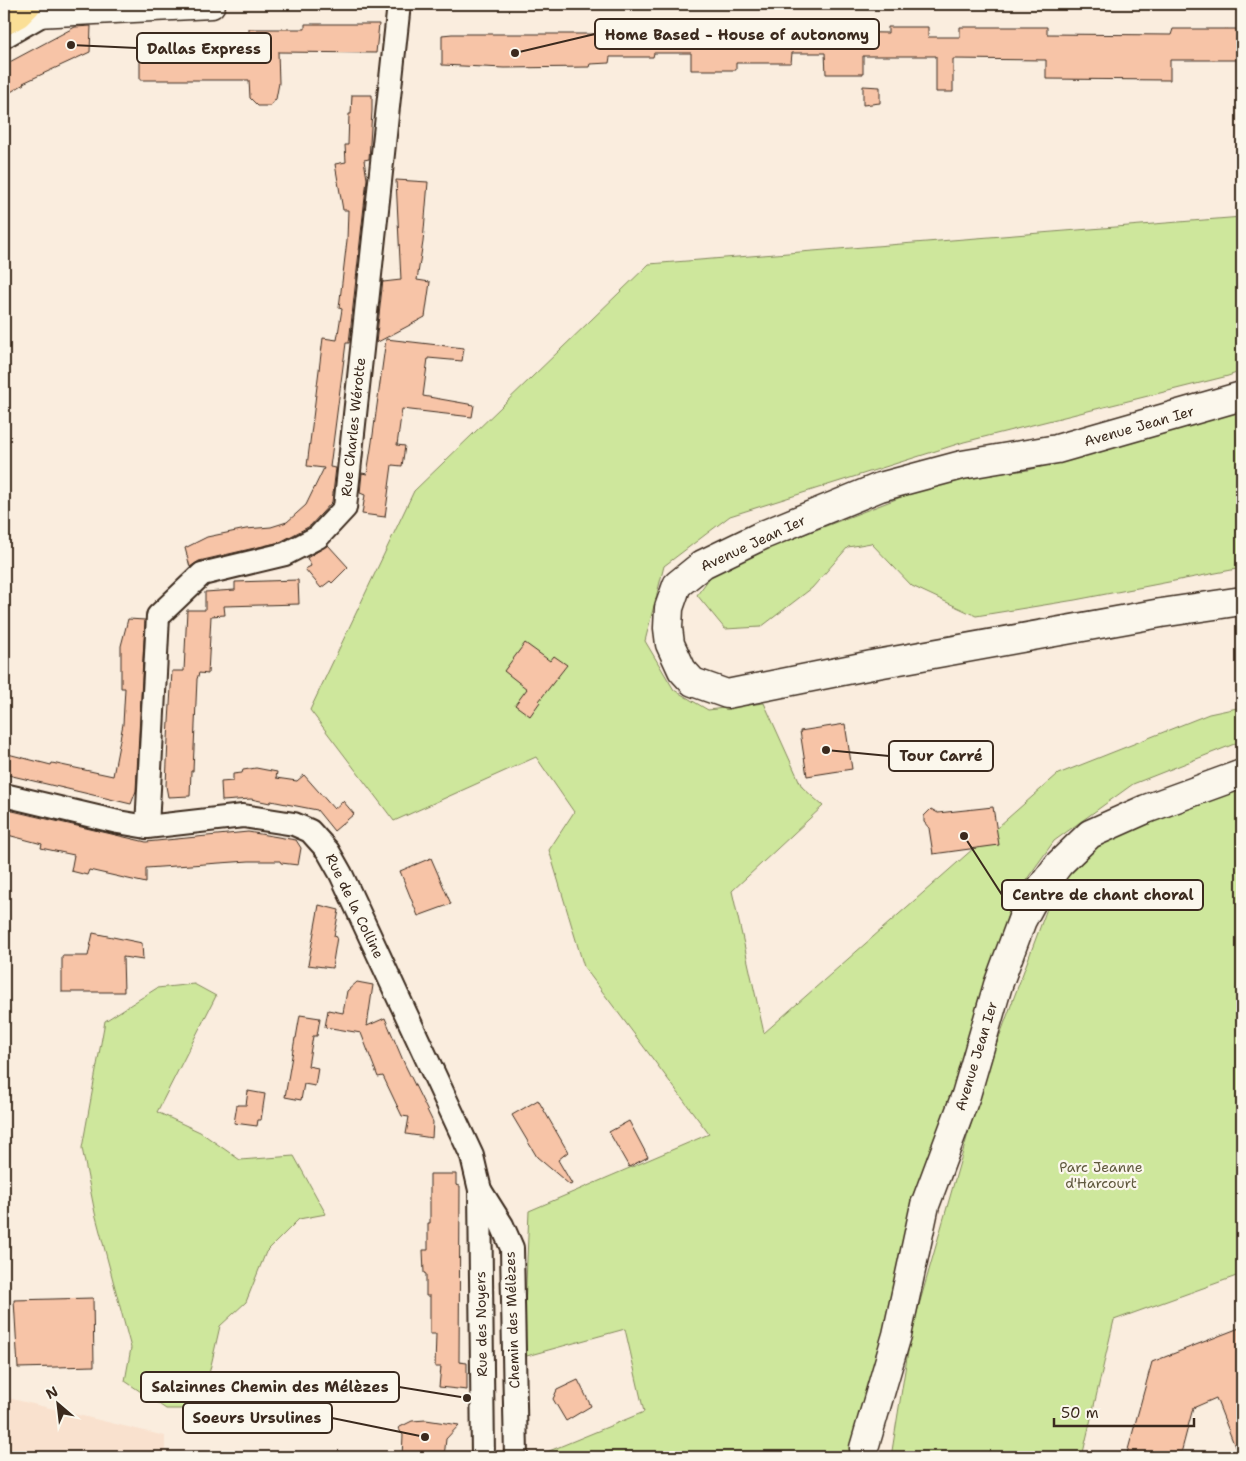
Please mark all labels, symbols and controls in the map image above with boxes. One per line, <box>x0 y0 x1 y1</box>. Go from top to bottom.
callout: Home Based - House of autonomy <box>595 19 879 49</box>
text: Home Based - House of autonomy <box>605 25 869 45</box>
callout: Dallas Express <box>137 33 271 63</box>
text: Dallas Express <box>147 39 261 59</box>
street label: Rue Charles Wérotte <box>337 357 369 497</box>
street label: Avenue Jean Ier <box>1082 402 1196 450</box>
street label: Avenue Jean Ier <box>698 511 809 575</box>
callout: Tour Carré <box>889 741 993 771</box>
text: Tour Carré <box>899 746 983 766</box>
street label: Rue de la Colline <box>322 851 388 961</box>
callout: Centre de chant choral <box>1002 880 1203 910</box>
text: Centre de chant choral <box>1012 885 1194 905</box>
street label: Avenue Jean Ier <box>951 999 1001 1113</box>
park label: Parc Jeanne d'Harcourt <box>1059 1158 1143 1192</box>
street label: Chemin des Mélèzes <box>501 1251 523 1389</box>
street label: Rue des Noyers <box>471 1271 491 1377</box>
callout: Salzinnes Chemin des Mélèzes <box>141 1372 399 1402</box>
text: Salzinnes Chemin des Mélèzes <box>151 1377 389 1397</box>
north arrow <box>32 1378 82 1428</box>
text: N <box>43 1382 61 1403</box>
scale bar <box>1054 1396 1194 1428</box>
callout: Soeurs Ursulines <box>183 1403 332 1433</box>
text: 50 m <box>1061 1403 1099 1423</box>
text: Soeurs Ursulines <box>193 1408 322 1428</box>

